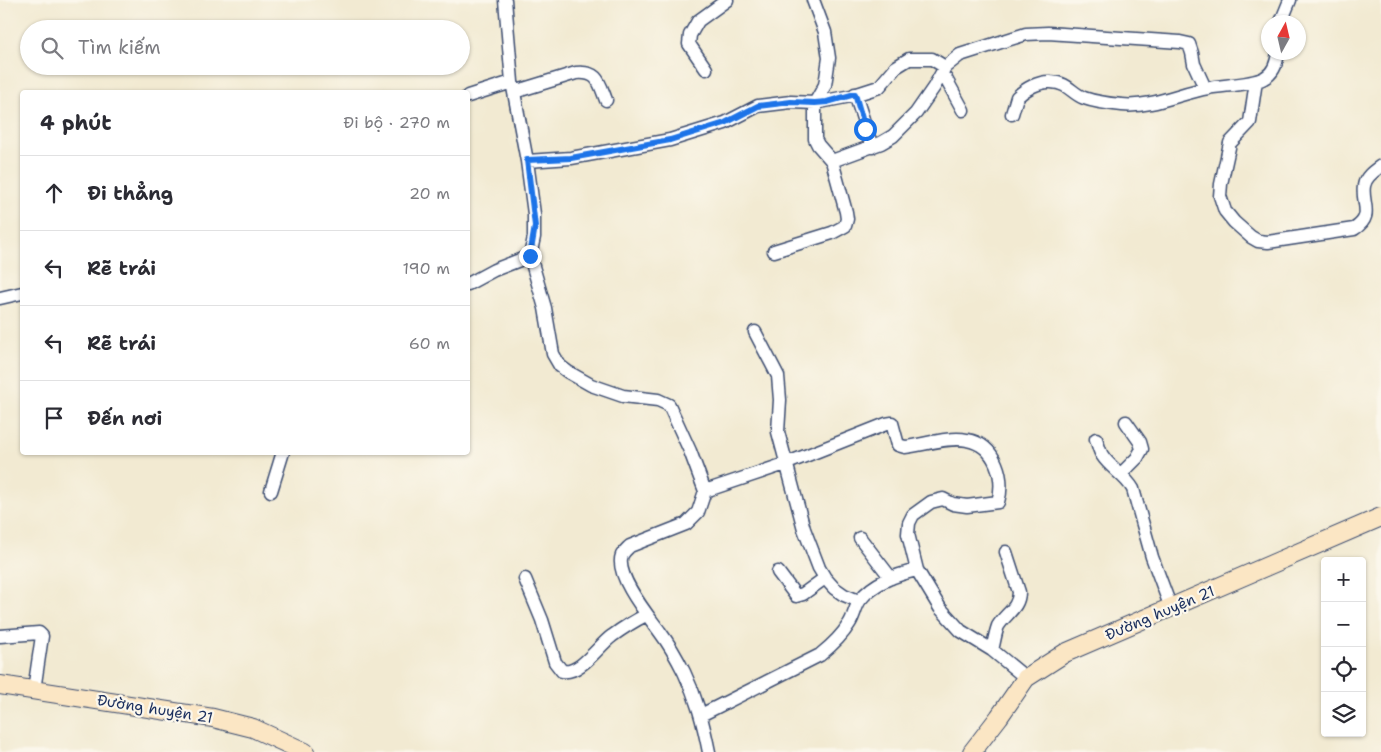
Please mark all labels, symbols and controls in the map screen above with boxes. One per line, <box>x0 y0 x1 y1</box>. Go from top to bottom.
north arrow <box>1261 15 1306 60</box>
search box <box>20 20 470 75</box>
icon: search <box>38 34 66 62</box>
text: Tìm kiếm <box>78 35 161 60</box>
text: 4 phút <box>40 109 112 137</box>
text: Đi bộ · 270 m <box>343 112 450 133</box>
route start <box>854 118 877 141</box>
icon: ahead <box>40 179 68 207</box>
text: Đi thẳng <box>87 181 173 206</box>
text: 20 m <box>409 183 450 204</box>
route end <box>519 245 542 268</box>
icon: left <box>40 254 68 282</box>
text: Rẽ trái <box>87 256 156 281</box>
text: 190 m <box>403 258 450 279</box>
icon: left <box>40 329 68 357</box>
text: Rẽ trái <box>87 331 156 356</box>
text: 60 m <box>409 333 450 354</box>
icon: arrive <box>40 404 68 432</box>
text: Đến nơi <box>87 406 162 431</box>
map controls <box>1321 557 1366 737</box>
button: + <box>1321 557 1366 602</box>
street label: Đường huyện 21 <box>1102 581 1218 645</box>
button: − <box>1321 602 1366 647</box>
button: locate <box>1321 647 1366 692</box>
street label: Đường huyện 21 <box>96 690 214 728</box>
button: layers <box>1321 692 1366 737</box>

